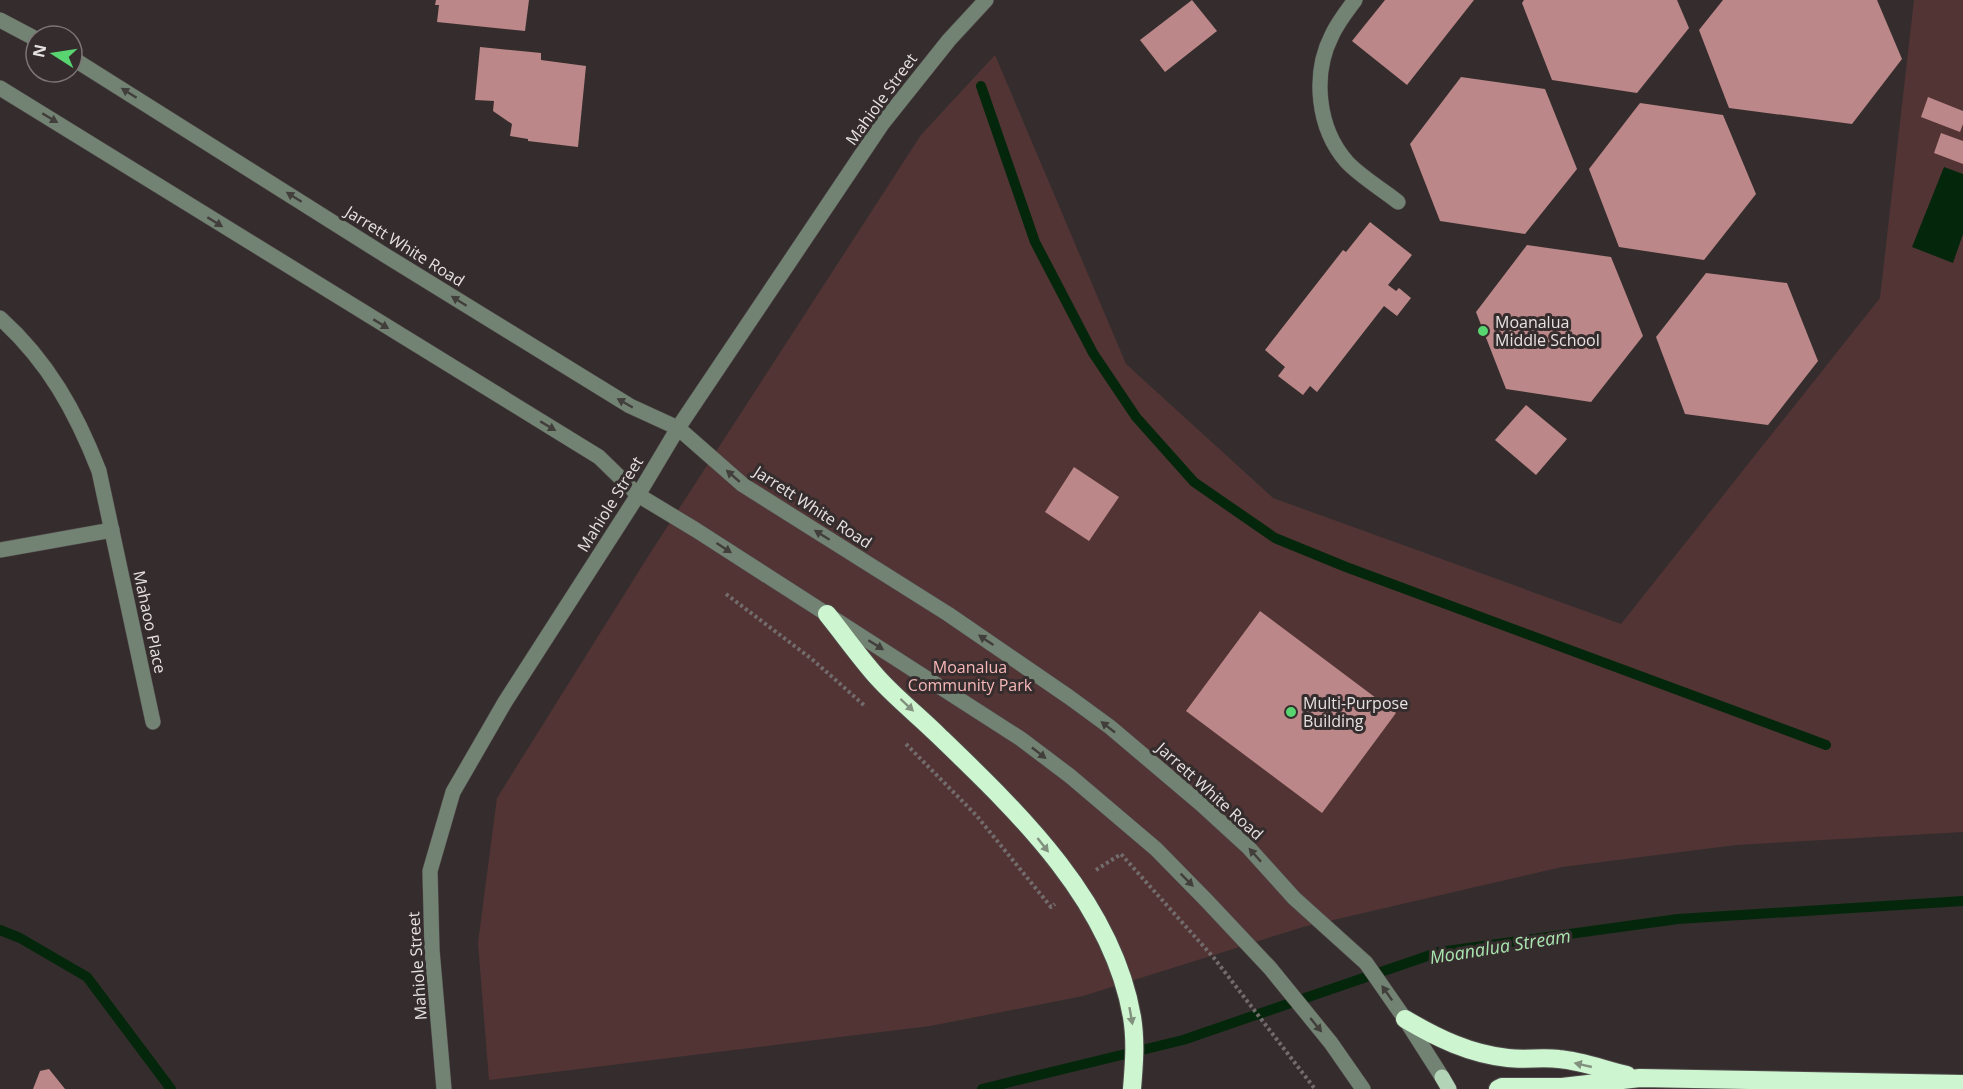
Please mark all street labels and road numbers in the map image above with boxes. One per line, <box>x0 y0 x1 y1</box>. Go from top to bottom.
street label: Mahiole Street <box>840 48 922 149</box>
street label: Jarrett White Road <box>340 199 469 291</box>
street label: Mahiole Street <box>572 452 648 556</box>
street label: Jarrett White Road <box>748 460 876 553</box>
street label: Mahaoo Place <box>128 569 172 675</box>
street label: Jarrett White Road <box>1150 736 1268 845</box>
street label: Mahiole Street <box>402 911 432 1021</box>

